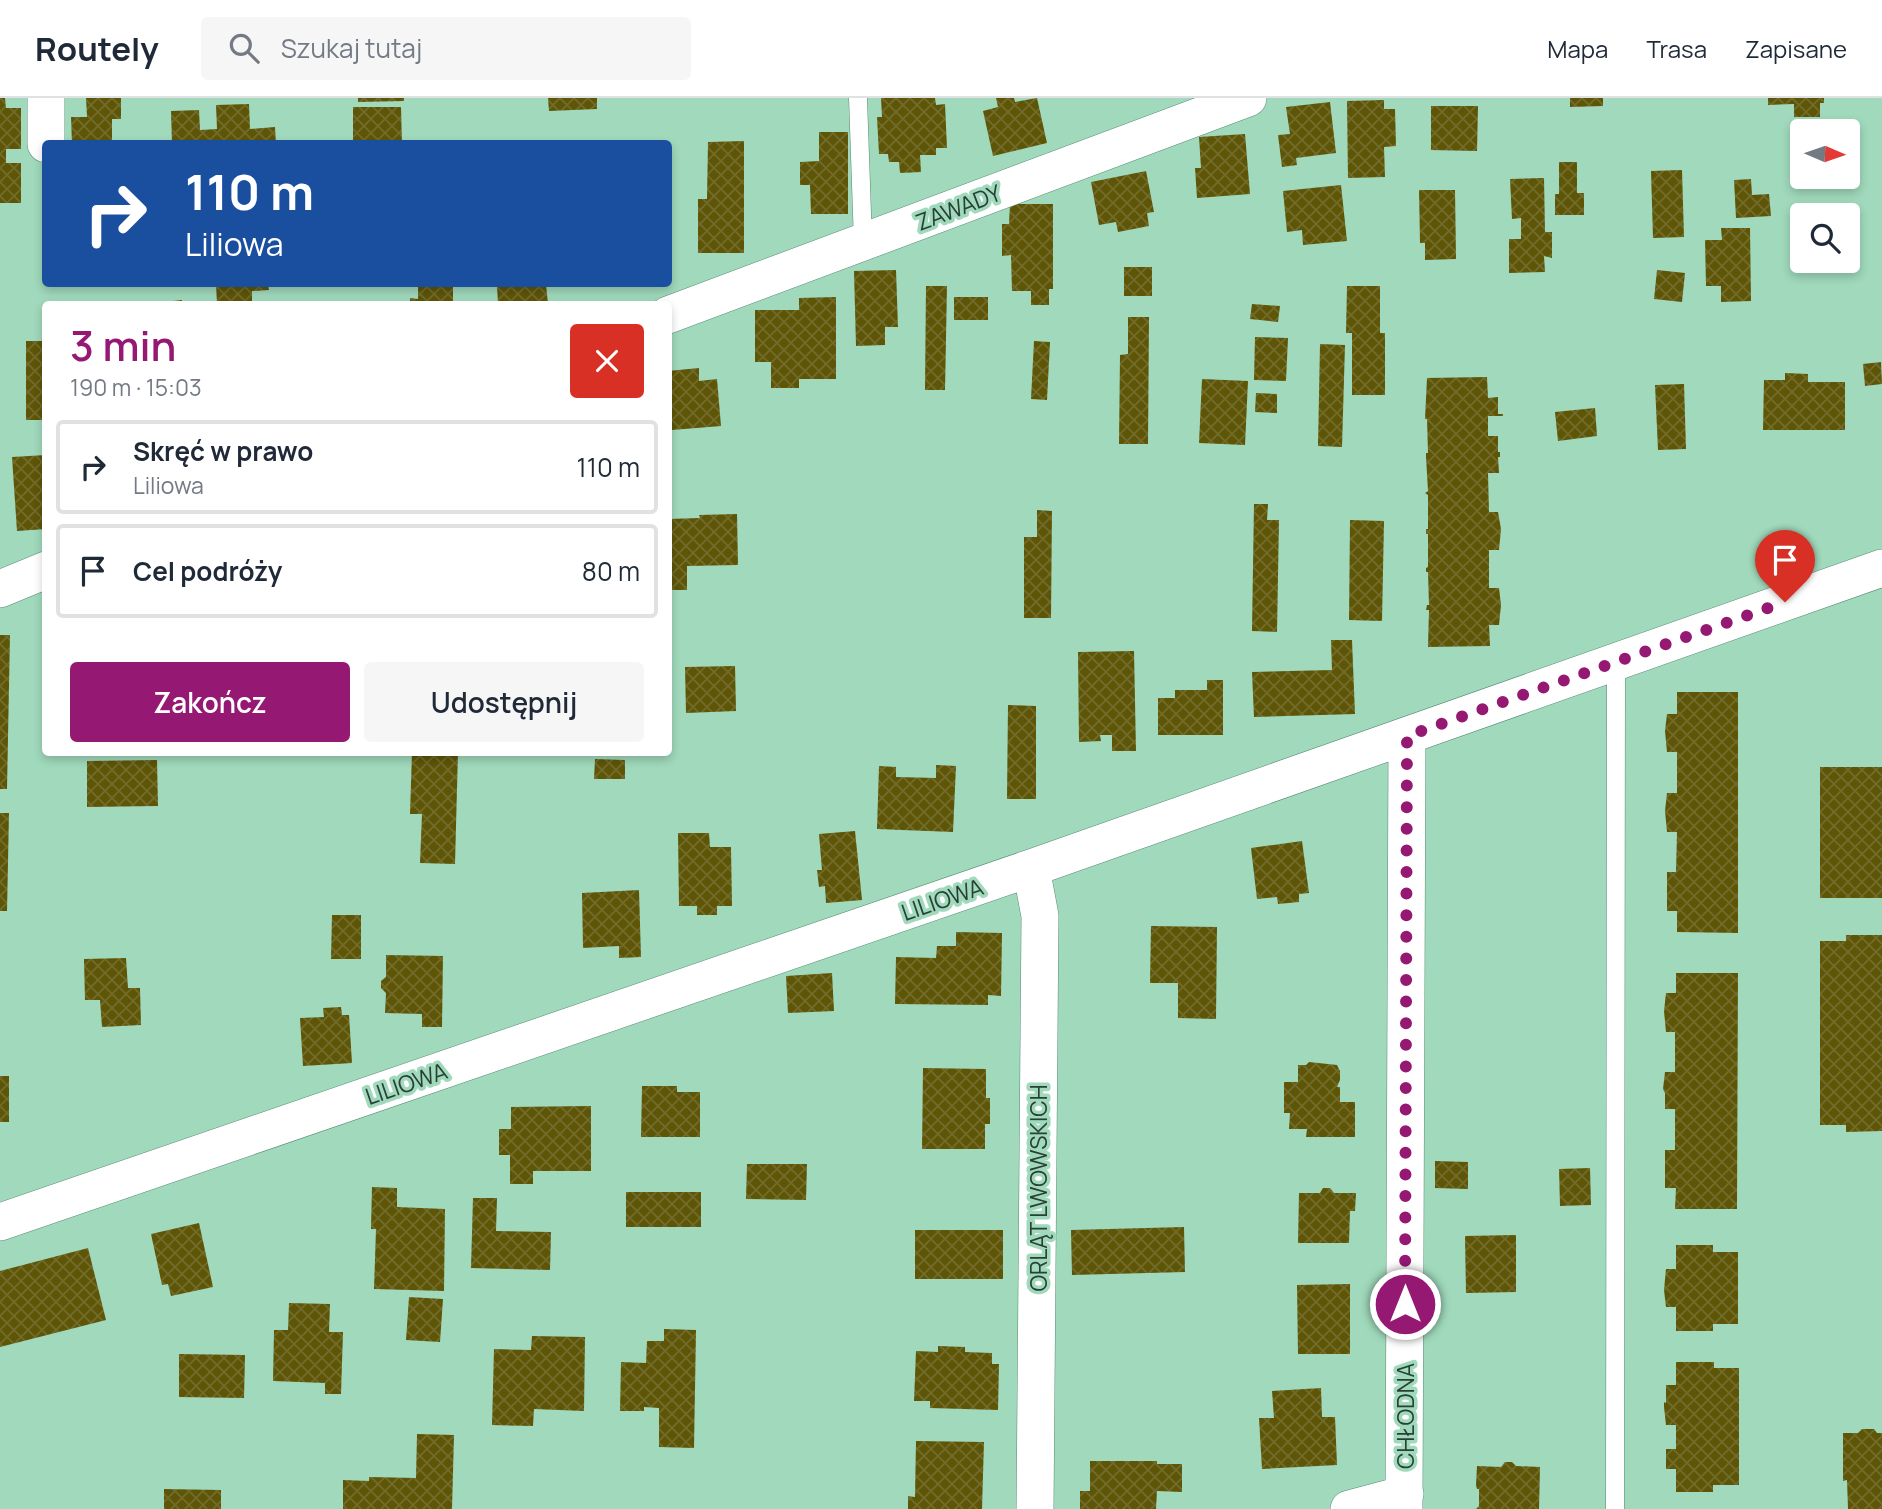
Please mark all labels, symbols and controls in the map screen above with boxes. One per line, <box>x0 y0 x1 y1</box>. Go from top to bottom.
search box <box>201 17 691 80</box>
text: Routely <box>35 26 159 71</box>
icon: search <box>225 29 263 67</box>
text: Szukaj tutaj <box>281 30 422 66</box>
text: Mapa <box>1547 32 1608 65</box>
text: Trasa <box>1646 32 1707 65</box>
text: Zapisane <box>1745 32 1847 65</box>
north arrow <box>1790 119 1860 189</box>
map controls <box>1790 119 1860 273</box>
text: 110 m <box>185 158 314 225</box>
icon: right <box>70 168 161 259</box>
street label: ZAWADY <box>911 176 1006 238</box>
button: search <box>1790 203 1860 273</box>
text: Liliowa <box>185 222 283 266</box>
text: 3 min <box>70 316 176 374</box>
button: close <box>570 324 644 398</box>
text: 190 m · 15:03 <box>70 371 202 403</box>
text: Skręć w prawo <box>133 433 313 469</box>
icon: right <box>74 448 112 486</box>
text: 110 m <box>577 449 640 485</box>
text: Liliowa <box>133 469 204 501</box>
pin <box>1755 530 1815 602</box>
icon: arrive <box>1766 541 1804 579</box>
icon: arrive <box>74 552 112 590</box>
text: Cel podróży <box>133 553 282 589</box>
text: 80 m <box>582 553 640 589</box>
button: Zakończ <box>70 662 350 742</box>
button: Udostępnij <box>364 662 644 742</box>
street label: LILIOWA <box>897 870 988 928</box>
street label: LILIOWA <box>361 1054 452 1112</box>
street label: ORLĄT LWOWSKICH <box>1022 1084 1054 1292</box>
position arrow <box>1368 1267 1442 1341</box>
street label: CHŁODNA <box>1389 1363 1421 1469</box>

